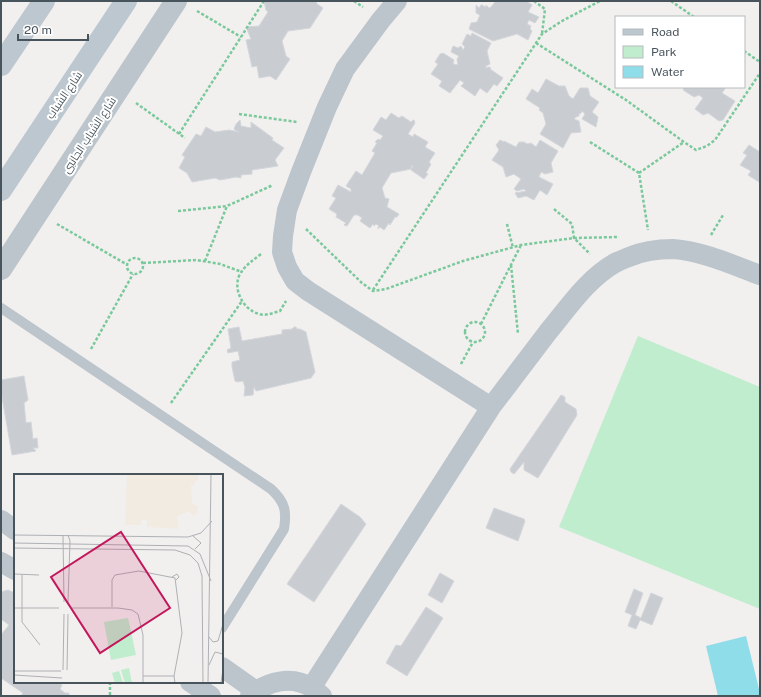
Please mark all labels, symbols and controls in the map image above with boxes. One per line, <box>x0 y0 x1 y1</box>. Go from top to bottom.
scale bar <box>18 16 88 42</box>
legend <box>615 16 745 88</box>
text: 20 m <box>24 23 52 37</box>
text: Road <box>651 25 679 39</box>
text: Park <box>651 45 677 59</box>
text: Water <box>651 65 685 79</box>
street label: شارع الشباب <box>44 69 86 122</box>
street label: شارع الشباب الجانبى <box>60 95 120 176</box>
inset map <box>14 474 223 683</box>

